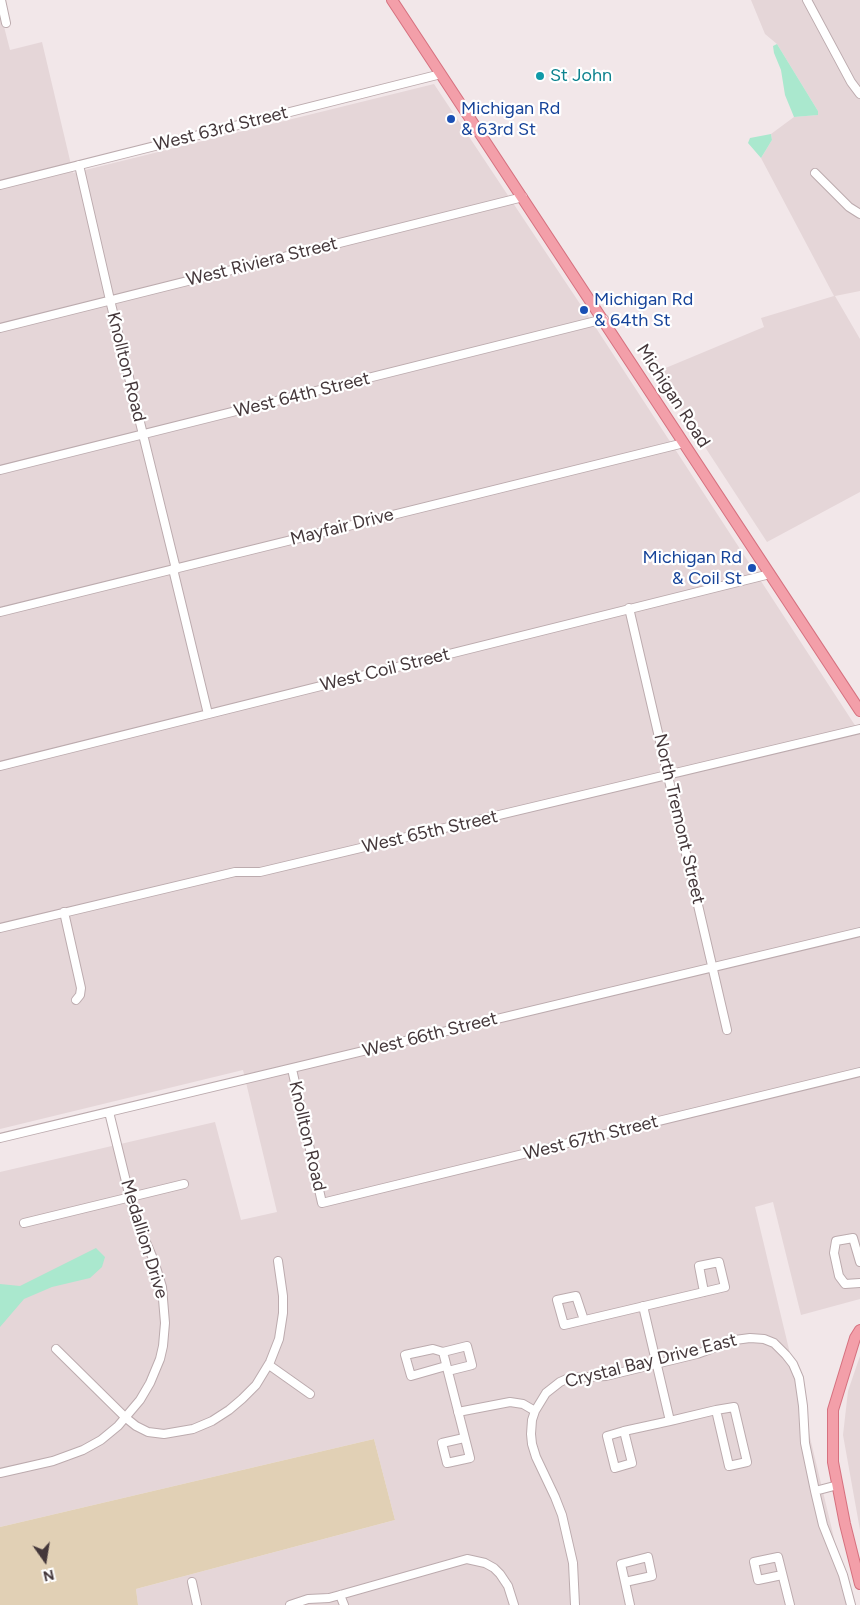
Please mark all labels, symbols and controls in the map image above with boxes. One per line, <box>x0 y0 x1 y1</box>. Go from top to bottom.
place label: St John <box>550 65 612 87</box>
marker: St John <box>534 70 546 82</box>
place label: Michigan Rd & 63rd St <box>461 98 560 140</box>
street label: West 63rd Street <box>152 102 290 156</box>
marker: Michigan Rd & 63rd St <box>445 113 457 125</box>
street label: West Riviera Street <box>184 233 340 291</box>
place label: Michigan Rd & 64th St <box>594 289 693 332</box>
marker: Michigan Rd & 64th St <box>578 304 590 316</box>
street label: Knollton Road <box>102 310 150 424</box>
street label: Michigan Road <box>632 340 714 452</box>
street label: West 64th Street <box>232 368 372 422</box>
street label: Mayfair Drive <box>288 504 396 550</box>
place label: Michigan Rd & Coil St <box>643 547 742 590</box>
marker: Michigan Rd & Coil St <box>746 562 758 574</box>
street label: West Coil Street <box>318 644 452 696</box>
street label: North Tremont Street <box>649 732 709 906</box>
street label: West 65th Street <box>360 806 500 858</box>
street label: West 66th Street <box>360 1008 500 1062</box>
street label: Knollton Road <box>284 1079 330 1193</box>
street label: West 67th Street <box>522 1111 660 1165</box>
street label: Medallion Drive <box>116 1177 172 1301</box>
street label: Crystal Bay Drive East <box>563 1329 739 1393</box>
north arrow <box>20 1535 70 1585</box>
text: N <box>41 1566 56 1585</box>

